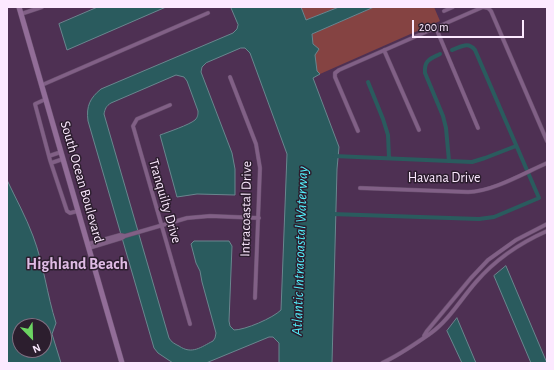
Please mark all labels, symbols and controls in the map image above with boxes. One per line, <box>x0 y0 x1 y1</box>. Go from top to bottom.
scale bar <box>414 12 526 38</box>
text: 200 m <box>419 21 449 33</box>
street label: South Ocean Boulevard <box>57 119 107 245</box>
street label: Tranquilty Drive <box>145 157 185 245</box>
street label: Intracoastal Drive <box>237 161 255 257</box>
water label: Atlantic Intracoastal Waterway <box>288 166 312 336</box>
street label: Havana Drive <box>408 170 480 186</box>
district label: Highland Beach <box>26 254 128 274</box>
north arrow <box>12 318 52 358</box>
text: N <box>31 342 42 355</box>

